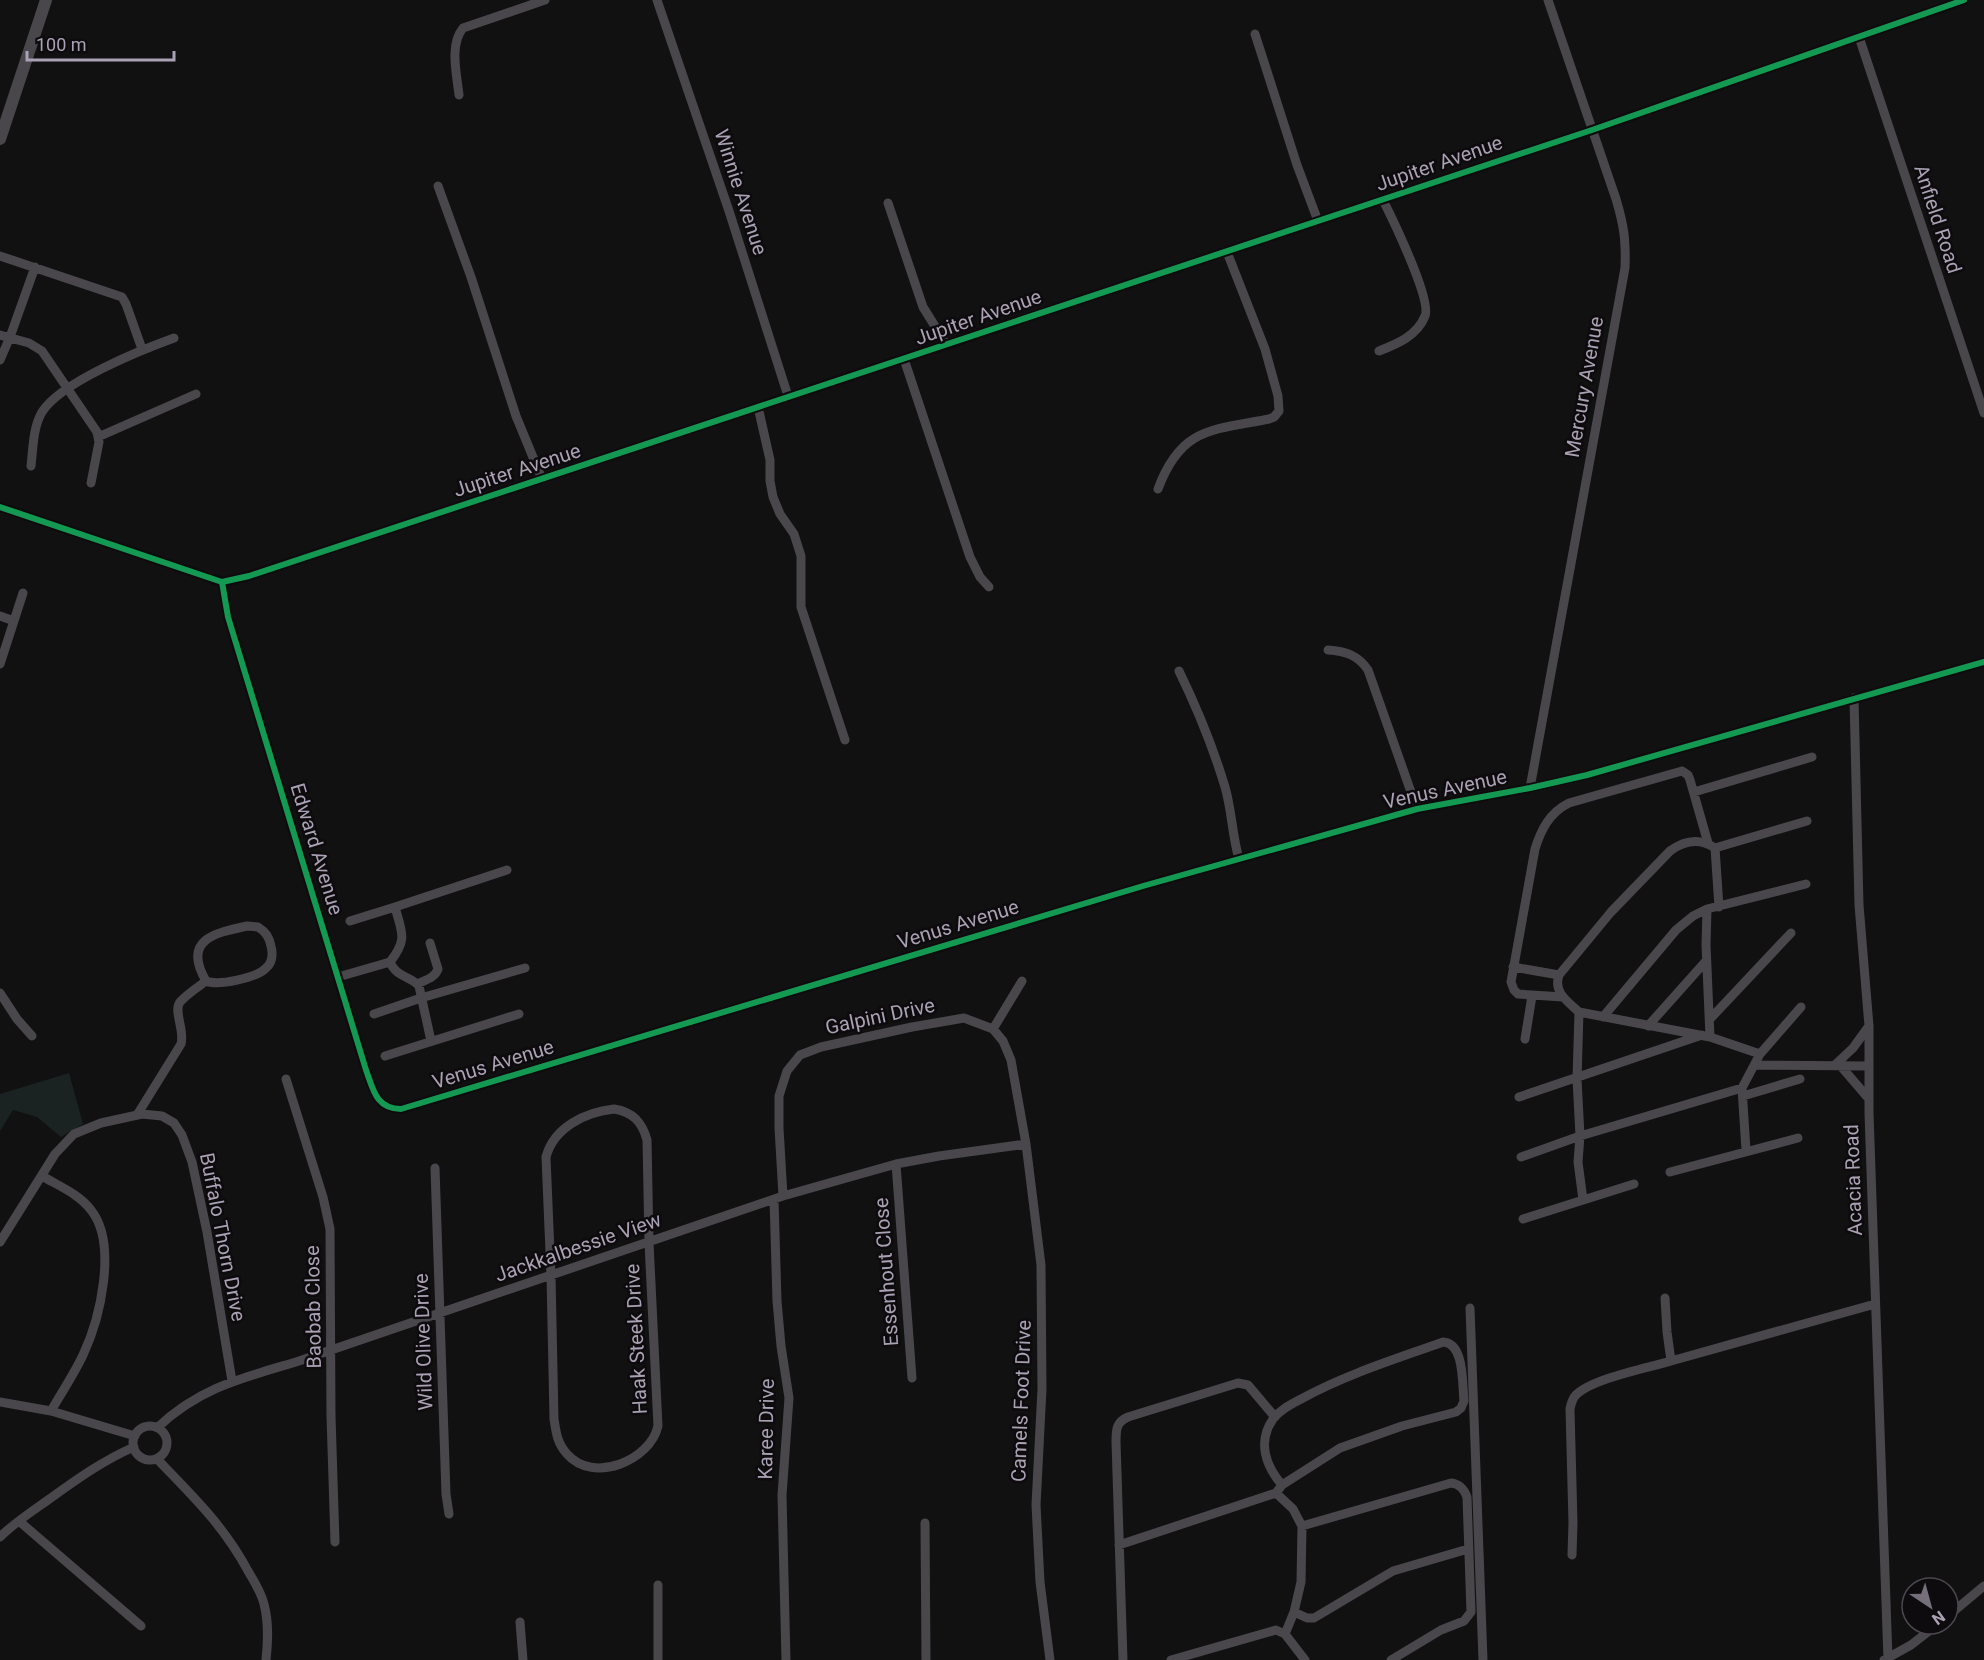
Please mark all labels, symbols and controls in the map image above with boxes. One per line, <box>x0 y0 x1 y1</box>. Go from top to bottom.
scale bar <box>27 24 174 62</box>
text: 100 m <box>36 34 87 55</box>
street label: Winnie Avenue <box>709 126 773 258</box>
street label: Jupiter Avenue <box>1372 130 1506 196</box>
street label: Anfield Road <box>1909 162 1967 276</box>
street label: Jupiter Avenue <box>911 284 1045 350</box>
street label: Mercury Avenue <box>1560 315 1608 459</box>
street label: Jupiter Avenue <box>450 438 584 502</box>
street label: Venus Avenue <box>1381 764 1509 814</box>
street label: Edward Avenue <box>286 780 348 918</box>
street label: Venus Avenue <box>894 894 1022 954</box>
street label: Galpini Drive <box>823 993 937 1039</box>
street label: Venus Avenue <box>429 1034 557 1094</box>
street label: Acacia Road <box>1839 1124 1867 1236</box>
street label: Buffalo Thorn Drive <box>195 1151 251 1323</box>
street label: Essenhout Close <box>869 1197 903 1347</box>
street label: Jackkalbessie View <box>492 1207 664 1287</box>
street label: Baobab Close <box>300 1245 326 1369</box>
street label: Haak Steek Drive <box>620 1263 652 1415</box>
street label: Wild Olive Drive <box>409 1273 437 1411</box>
street label: Camels Foot Drive <box>1006 1319 1036 1483</box>
street label: Karee Drive <box>753 1378 779 1480</box>
north arrow <box>1900 1576 1960 1636</box>
text: N <box>1928 1607 1949 1629</box>

